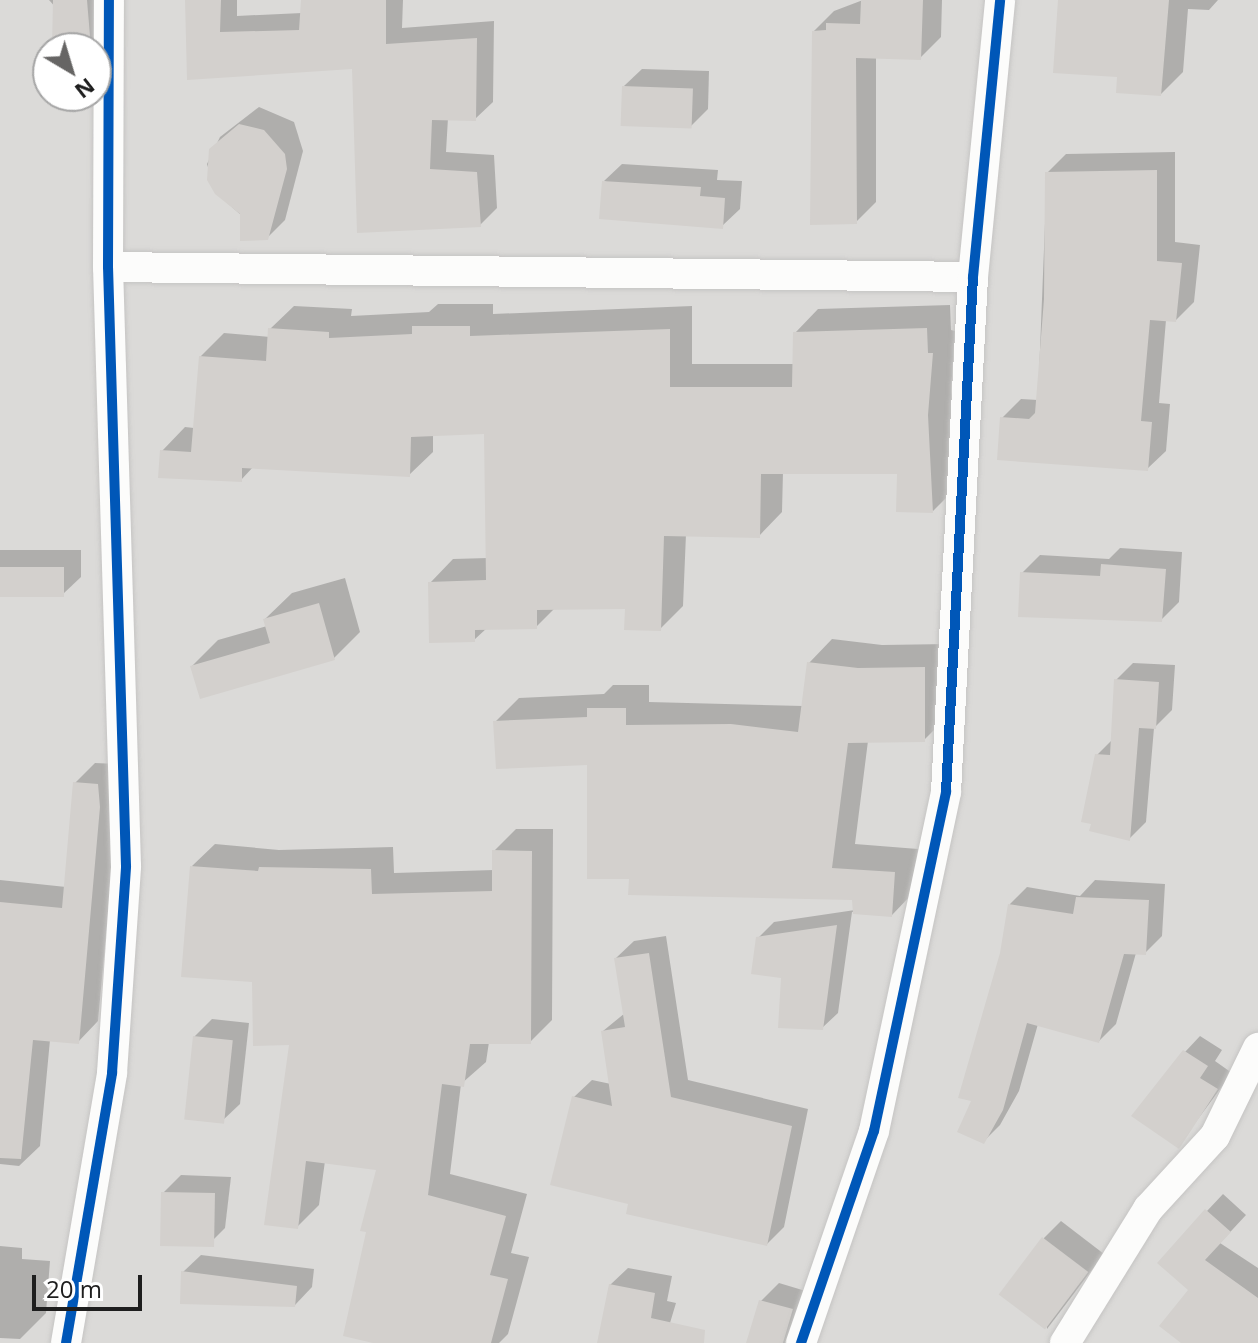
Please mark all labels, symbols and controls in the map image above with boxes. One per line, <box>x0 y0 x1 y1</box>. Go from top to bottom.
north arrow <box>32 32 112 112</box>
text: N <box>69 72 102 107</box>
scale bar <box>36 1259 146 1309</box>
text: 20 m <box>46 1272 102 1305</box>

